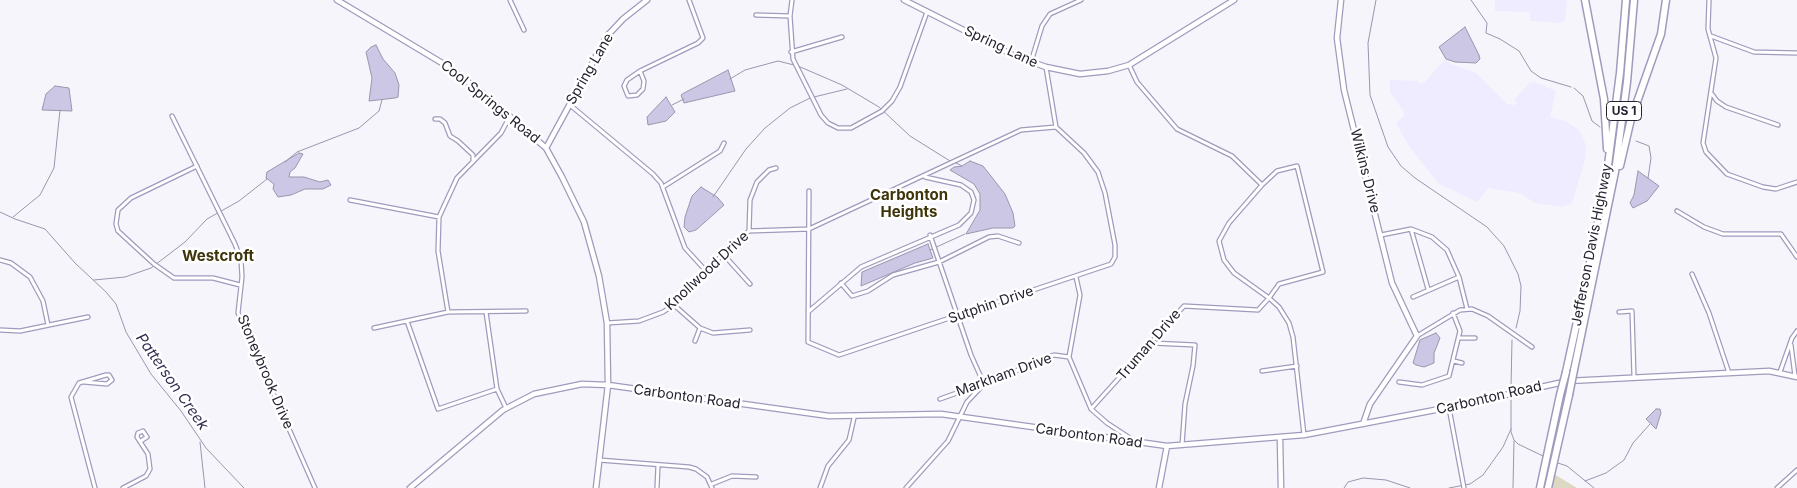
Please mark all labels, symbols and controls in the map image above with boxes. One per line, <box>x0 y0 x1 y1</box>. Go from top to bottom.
street label: Spring Lane <box>961 23 1041 71</box>
street label: Spring Lane <box>563 30 617 108</box>
street label: Cool Springs Road <box>437 57 543 147</box>
road number: US 1 <box>1606 102 1642 120</box>
street label: Wilkins Drive <box>1346 127 1384 215</box>
street label: Jefferson Davis Highway <box>1568 162 1616 328</box>
district label: Carbonton Heights <box>870 186 948 221</box>
street label: Knollwood Drive <box>662 228 752 314</box>
district label: Westcroft <box>182 247 254 265</box>
street label: Sutphin Drive <box>946 283 1036 327</box>
street label: Truman Drive <box>1114 306 1184 384</box>
street label: Stoneybrook Drive <box>233 312 297 432</box>
water label: Patterson Creek <box>132 330 212 434</box>
street label: Markham Drive <box>954 350 1054 400</box>
street label: Carbonton Road <box>1435 378 1543 418</box>
street label: Carbonton Road <box>633 381 741 413</box>
street label: Carbonton Road <box>1035 420 1143 452</box>

